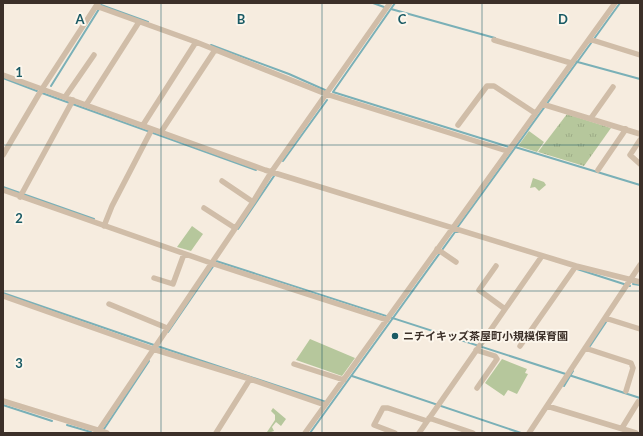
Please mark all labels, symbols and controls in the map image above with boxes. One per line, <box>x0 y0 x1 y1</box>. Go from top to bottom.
text: A <box>74 11 85 27</box>
text: B <box>237 11 246 27</box>
text: C <box>398 11 407 27</box>
text: D <box>558 11 568 27</box>
text: 1 <box>15 64 23 80</box>
text: 2 <box>15 210 23 226</box>
place label: ニチイキッズ茶屋町小規模保育園 <box>403 329 568 342</box>
marker: ニチイキッズ茶屋町小規模保育園 <box>390 331 400 341</box>
text: 3 <box>15 355 23 371</box>

